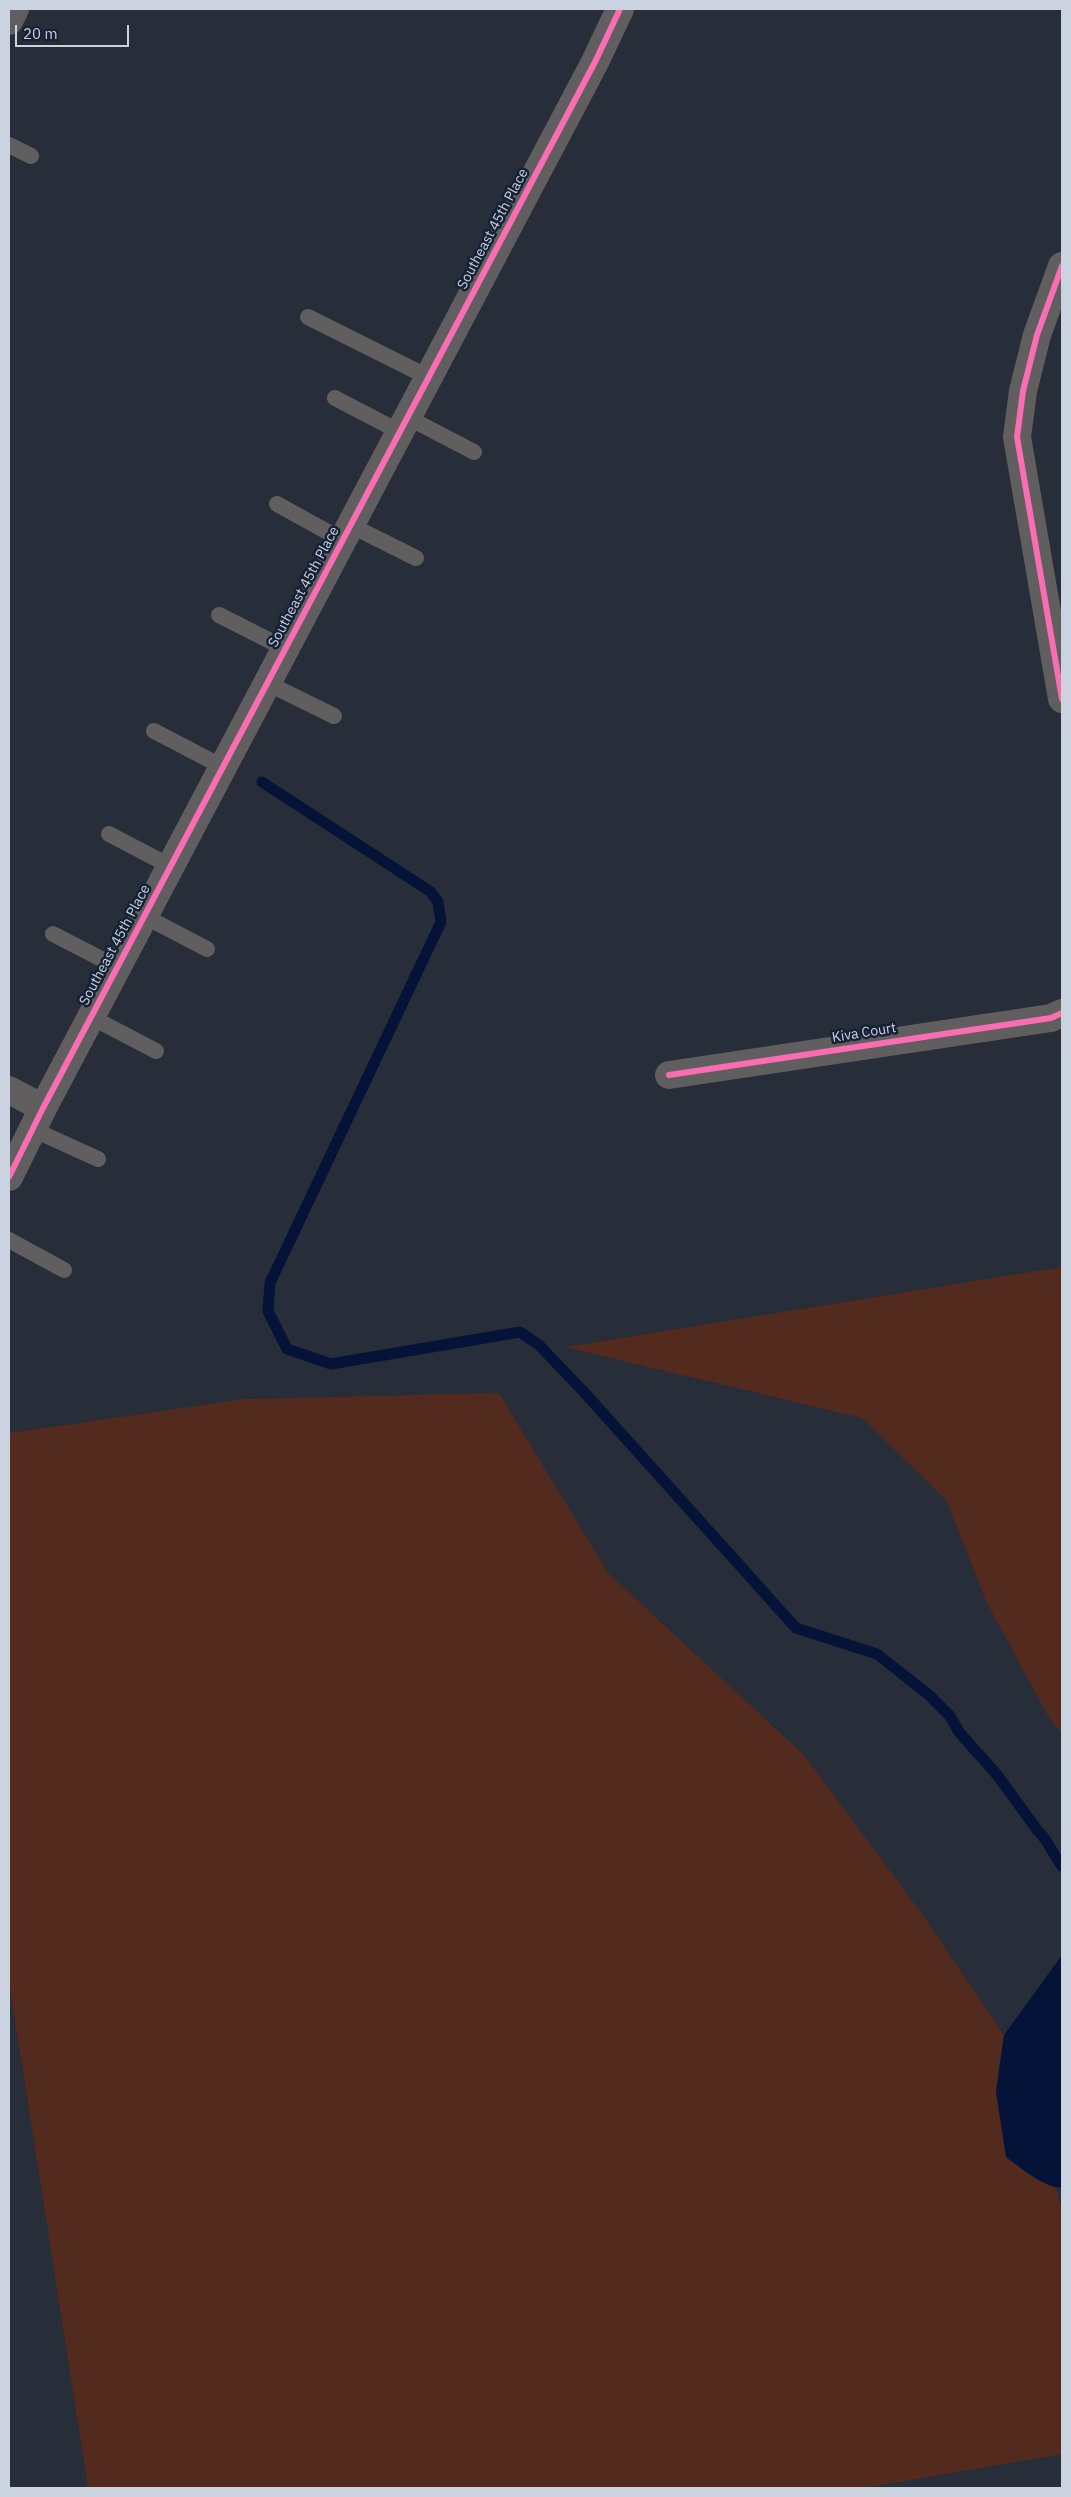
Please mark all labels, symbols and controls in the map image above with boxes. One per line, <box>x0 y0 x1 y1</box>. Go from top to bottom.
scale bar <box>18 15 131 47</box>
text: 20 m <box>23 24 58 43</box>
street label: Southeast 45th Place <box>454 166 532 292</box>
street label: Southeast 45th Place <box>265 524 343 650</box>
street label: Southeast 45th Place <box>76 882 154 1008</box>
street label: Kiva Court <box>831 1020 897 1046</box>

